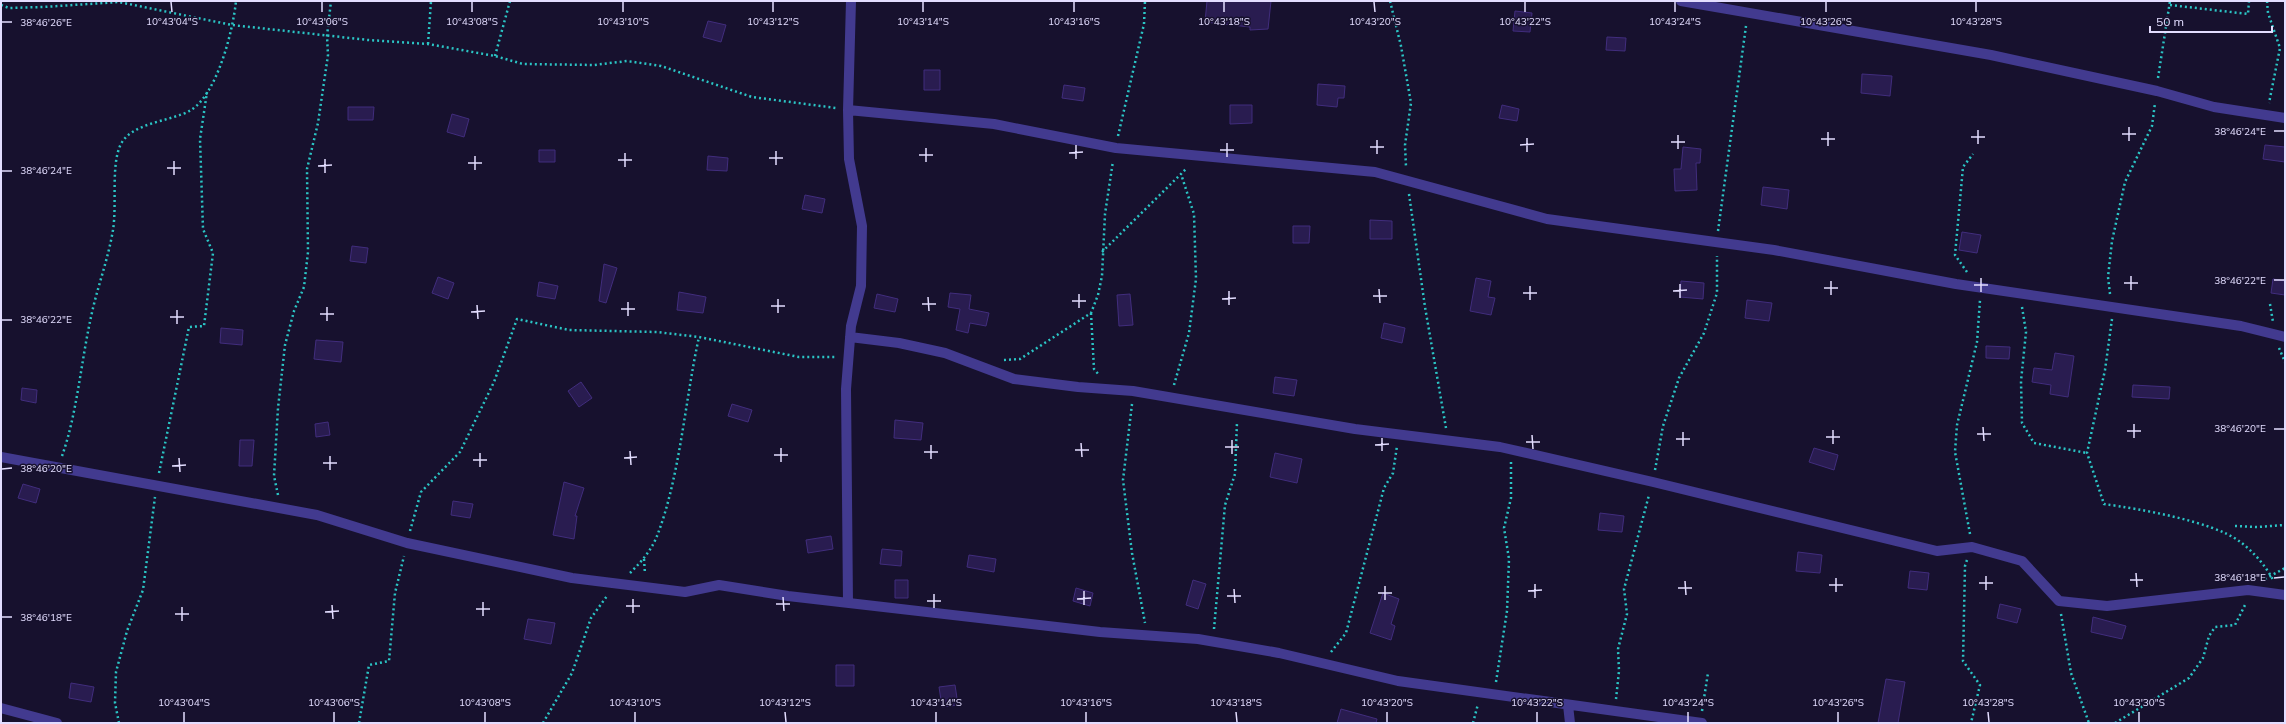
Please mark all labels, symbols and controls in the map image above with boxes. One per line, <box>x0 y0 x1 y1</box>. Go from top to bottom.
scale bar <box>2150 8 2272 34</box>
text: 50 m <box>2156 14 2184 29</box>
text: 10°43'04"S <box>146 15 198 28</box>
text: 10°43'06"S <box>296 15 348 28</box>
text: 10°43'08"S <box>446 15 498 28</box>
text: 10°43'10"S <box>597 15 649 28</box>
text: 10°43'12"S <box>747 15 799 28</box>
text: 10°43'14"S <box>897 15 949 28</box>
text: 10°43'16"S <box>1048 15 1100 28</box>
text: 10°43'18"S <box>1198 15 1250 28</box>
text: 10°43'20"S <box>1349 15 1401 28</box>
text: 10°43'22"S <box>1499 15 1551 28</box>
text: 10°43'24"S <box>1649 15 1701 28</box>
text: 10°43'26"S <box>1800 15 1852 28</box>
text: 10°43'28"S <box>1950 15 2002 28</box>
text: 38°46'26"E <box>20 16 72 29</box>
text: 38°46'24"E <box>2214 125 2266 138</box>
text: 38°46'24"E <box>20 164 72 177</box>
text: 38°46'22"E <box>2214 274 2266 287</box>
text: 38°46'22"E <box>20 313 72 326</box>
text: 38°46'20"E <box>2214 422 2266 435</box>
text: 38°46'20"E <box>20 462 72 475</box>
text: 38°46'18"E <box>2214 571 2266 584</box>
text: 38°46'18"E <box>20 611 72 624</box>
text: 10°43'04"S <box>158 696 210 709</box>
text: 10°43'06"S <box>308 696 360 709</box>
text: 10°43'08"S <box>459 696 511 709</box>
text: 10°43'10"S <box>609 696 661 709</box>
text: 10°43'12"S <box>759 696 811 709</box>
text: 10°43'14"S <box>910 696 962 709</box>
text: 10°43'16"S <box>1060 696 1112 709</box>
text: 10°43'18"S <box>1210 696 1262 709</box>
text: 10°43'20"S <box>1361 696 1413 709</box>
text: 10°43'22"S <box>1511 696 1563 709</box>
text: 10°43'24"S <box>1662 696 1714 709</box>
text: 10°43'26"S <box>1812 696 1864 709</box>
text: 10°43'28"S <box>1962 696 2014 709</box>
text: 10°43'30"S <box>2113 696 2165 709</box>

